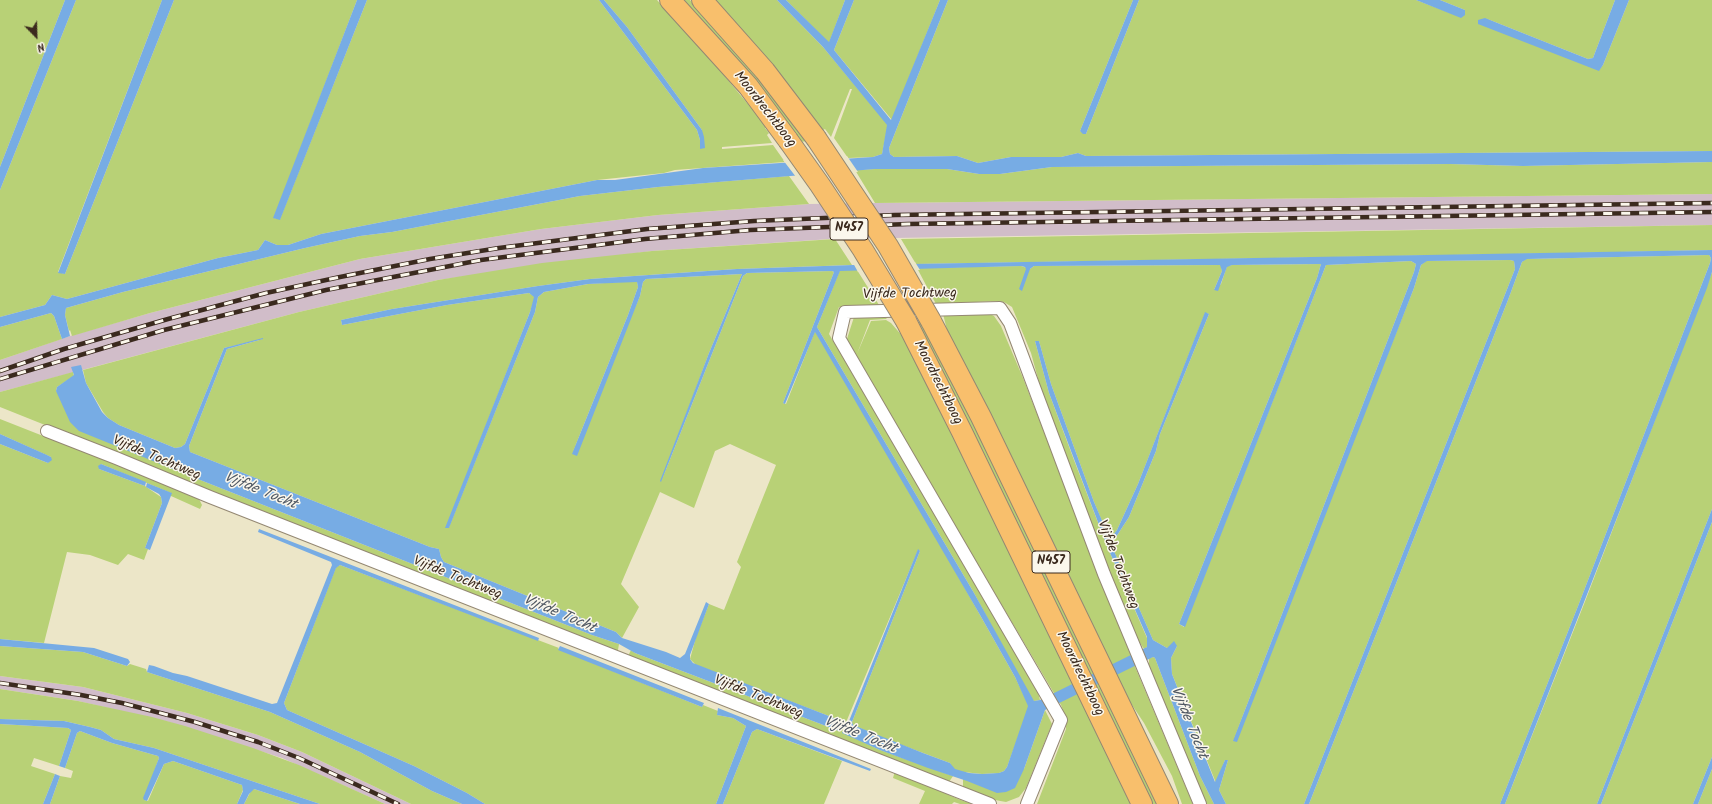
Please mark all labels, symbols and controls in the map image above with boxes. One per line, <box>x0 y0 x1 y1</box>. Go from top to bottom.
north arrow <box>16 16 56 56</box>
text: N <box>34 37 47 57</box>
street label: Moordrechtboog <box>729 69 799 151</box>
road number: N457 <box>830 218 868 240</box>
street label: Vijfde Tochtweg <box>863 286 957 304</box>
street label: Moordrechtboog <box>909 338 965 428</box>
street label: Vijfde Tochtweg <box>110 433 202 485</box>
water label: Vijfde Tocht <box>221 469 299 515</box>
street label: Vijfde Tochtweg <box>1092 518 1142 612</box>
road number: N457 <box>1032 551 1070 573</box>
street label: Vijfde Tochtweg <box>410 554 504 604</box>
water label: Vijfde Tocht <box>520 592 598 638</box>
street label: Moordrechtboog <box>1051 629 1107 719</box>
street label: Vijfde Tochtweg <box>711 673 805 723</box>
water label: Vijfde Tocht <box>1165 684 1211 762</box>
water label: Vijfde Tocht <box>821 713 899 759</box>

